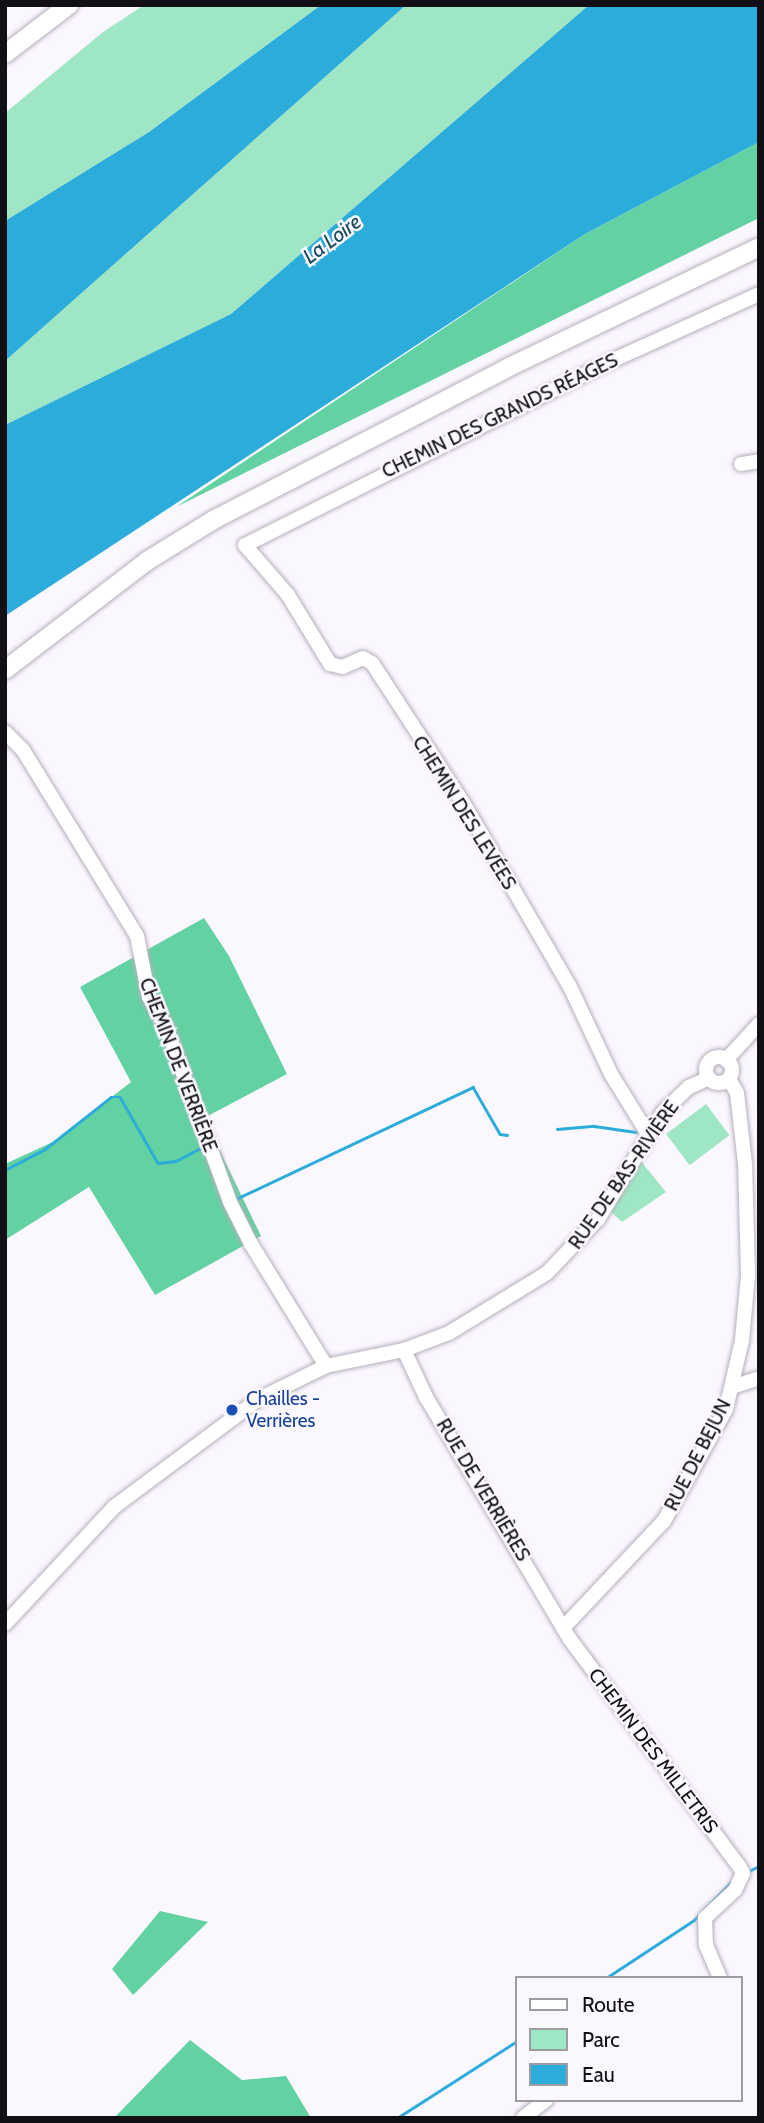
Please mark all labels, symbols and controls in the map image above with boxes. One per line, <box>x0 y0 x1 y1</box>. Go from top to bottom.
water label: La Loire <box>298 209 366 269</box>
street label: CHEMIN DES GRANDS RÉAGES <box>378 349 622 483</box>
street label: CHEMIN DES LEVÉES <box>407 732 521 894</box>
street label: CHEMIN DE VERRIÈRE <box>134 975 222 1155</box>
street label: RUE DE BAS-RIVIÈRE <box>564 1096 684 1254</box>
place label: Chailles - Verrières <box>246 1388 320 1432</box>
street label: RUE DE BEJUN <box>660 1395 736 1515</box>
marker: Chailles - Verrières <box>224 1402 240 1418</box>
street label: RUE DE VERRIÈRES <box>431 1415 535 1565</box>
street label: CHEMIN DES MILLETRIS <box>584 1664 722 1838</box>
legend <box>516 1976 743 2102</box>
text: Route <box>582 1992 635 2017</box>
text: Parc <box>582 2027 620 2052</box>
text: Eau <box>582 2062 615 2087</box>

